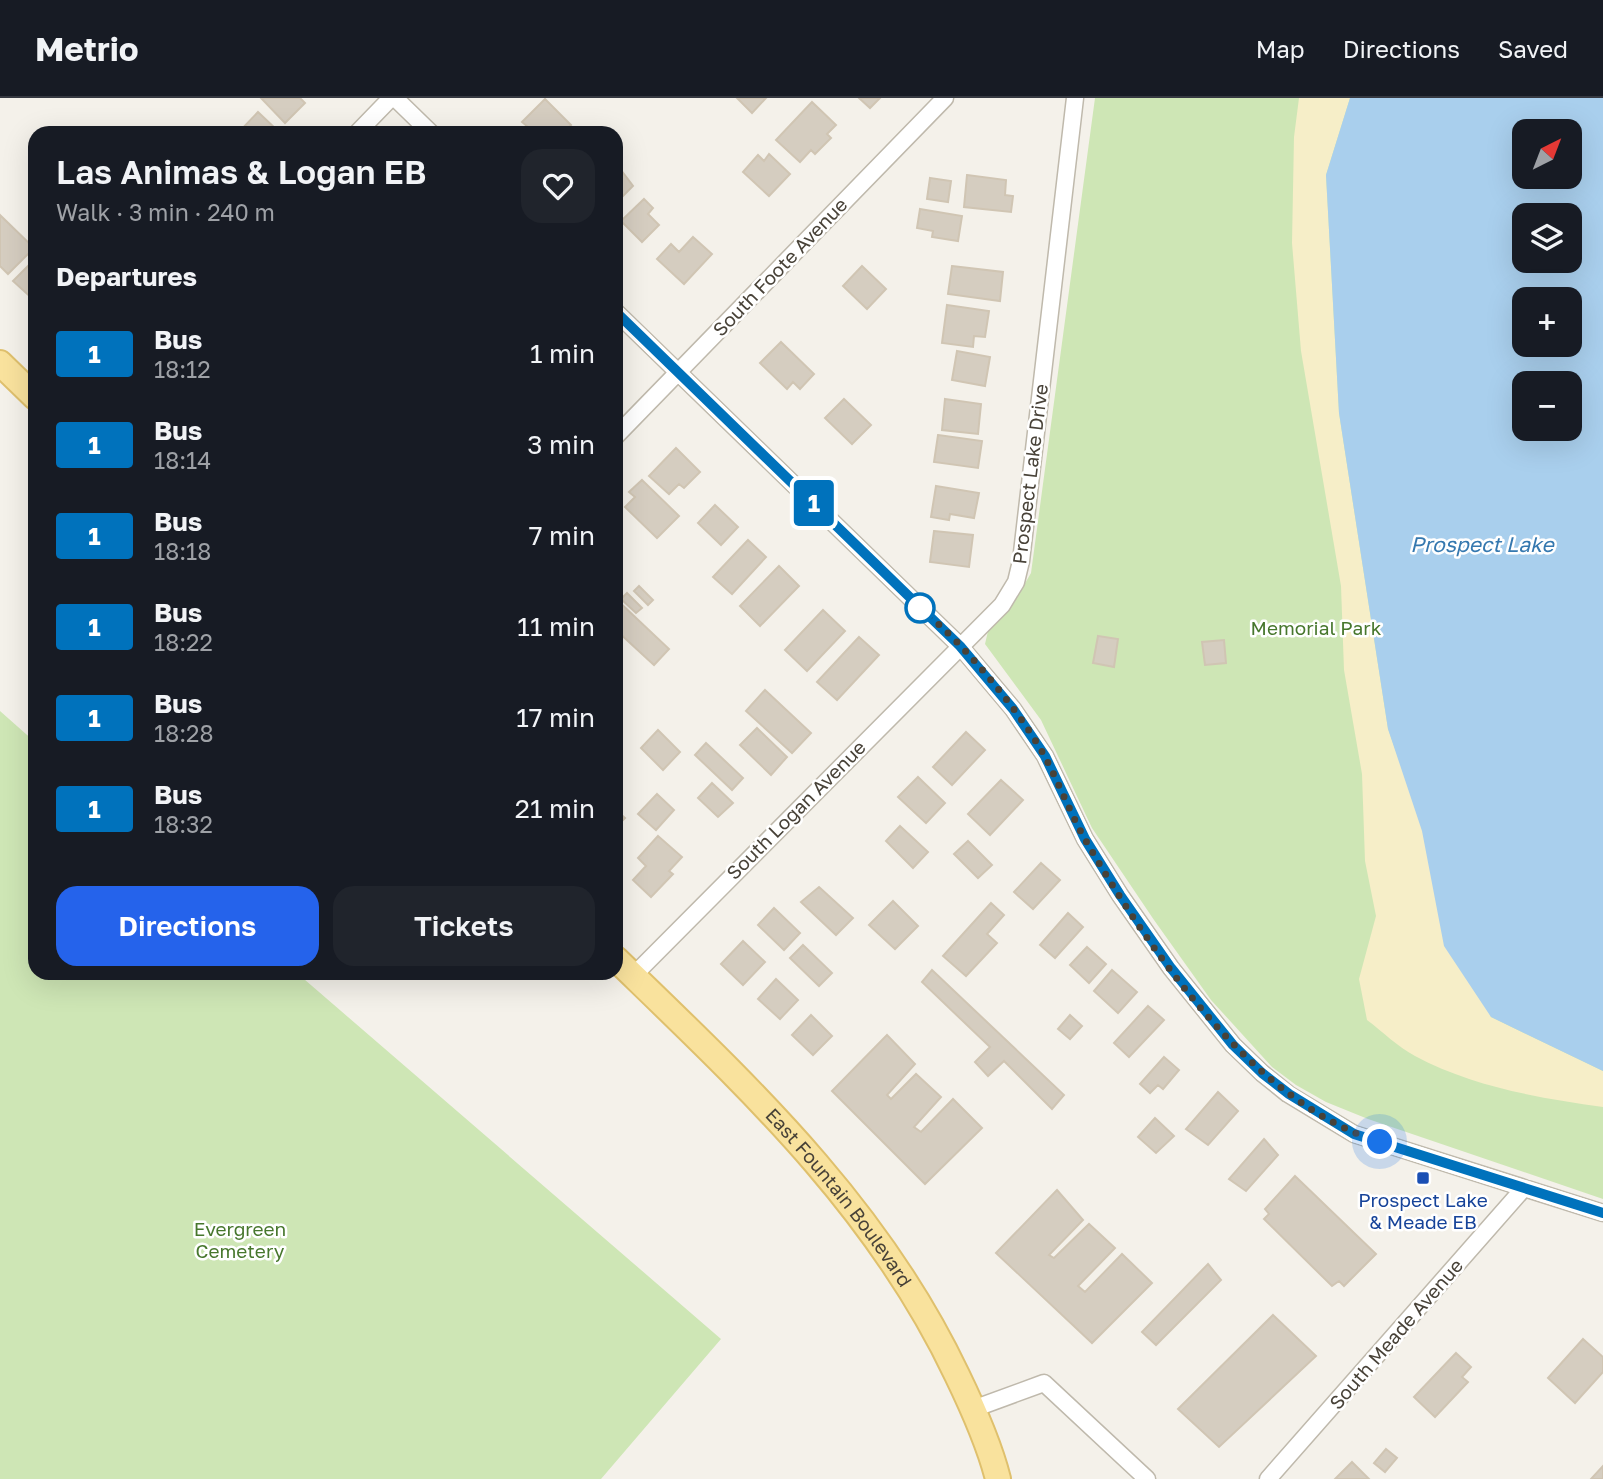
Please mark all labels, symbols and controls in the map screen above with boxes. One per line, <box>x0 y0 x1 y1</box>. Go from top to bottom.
text: Metrio <box>35 29 139 68</box>
text: Map <box>1256 34 1305 63</box>
text: Directions <box>1343 34 1460 63</box>
text: Saved <box>1498 34 1568 63</box>
north arrow <box>1512 119 1582 189</box>
map controls <box>1512 119 1582 441</box>
button: heart <box>521 149 595 223</box>
text: Las Animas & Logan EB <box>56 152 427 191</box>
street label: South Foote Avenue <box>708 193 852 341</box>
text: Walk · 3 min · 240 m <box>56 198 275 226</box>
button: layers <box>1512 203 1582 273</box>
text: Departures <box>56 261 197 292</box>
button: + <box>1512 287 1582 357</box>
text: Bus <box>154 324 202 355</box>
text: 1 min <box>530 338 595 369</box>
text: 1 <box>88 339 101 368</box>
text: 18:12 <box>154 355 211 383</box>
button: − <box>1512 371 1582 441</box>
street label: Prospect Lake Drive <box>1007 382 1052 565</box>
text: Bus <box>154 415 202 446</box>
text: 3 min <box>527 429 595 460</box>
text: 1 <box>88 430 101 459</box>
text: 18:14 <box>154 446 211 474</box>
line badge: 1 <box>791 480 837 526</box>
text: 1 <box>808 488 820 517</box>
text: Bus <box>154 506 202 537</box>
text: 7 min <box>529 520 595 551</box>
text: 1 <box>88 521 101 550</box>
water label: Prospect Lake <box>1410 531 1555 557</box>
text: 18:18 <box>154 537 211 565</box>
unlabelled marker <box>905 593 935 623</box>
text: Bus <box>154 597 202 628</box>
text: 11 min <box>517 611 595 642</box>
text: 1 <box>88 612 101 641</box>
park label: Memorial Park <box>1251 616 1382 639</box>
text: 18:22 <box>154 628 213 656</box>
text: Bus <box>154 688 202 719</box>
text: 17 min <box>516 702 595 733</box>
text: 1 <box>88 703 101 732</box>
text: 18:28 <box>154 719 213 747</box>
street label: South Logan Avenue <box>721 735 870 884</box>
text: Bus <box>154 779 202 810</box>
text: 21 min <box>515 793 595 824</box>
text: 1 <box>88 794 101 823</box>
text: 18:32 <box>154 810 213 838</box>
button: Directions <box>56 886 319 966</box>
button: Tickets <box>333 886 595 966</box>
street label: East Fountain Boulevard <box>761 1103 917 1291</box>
your location <box>1362 1124 1397 1159</box>
marker: Prospect Lake & Meade EB <box>1415 1170 1431 1186</box>
place label: Prospect Lake & Meade EB <box>1358 1188 1488 1233</box>
park label: Evergreen Cemetery <box>194 1217 286 1262</box>
street label: South Meade Avenue <box>1324 1254 1467 1414</box>

